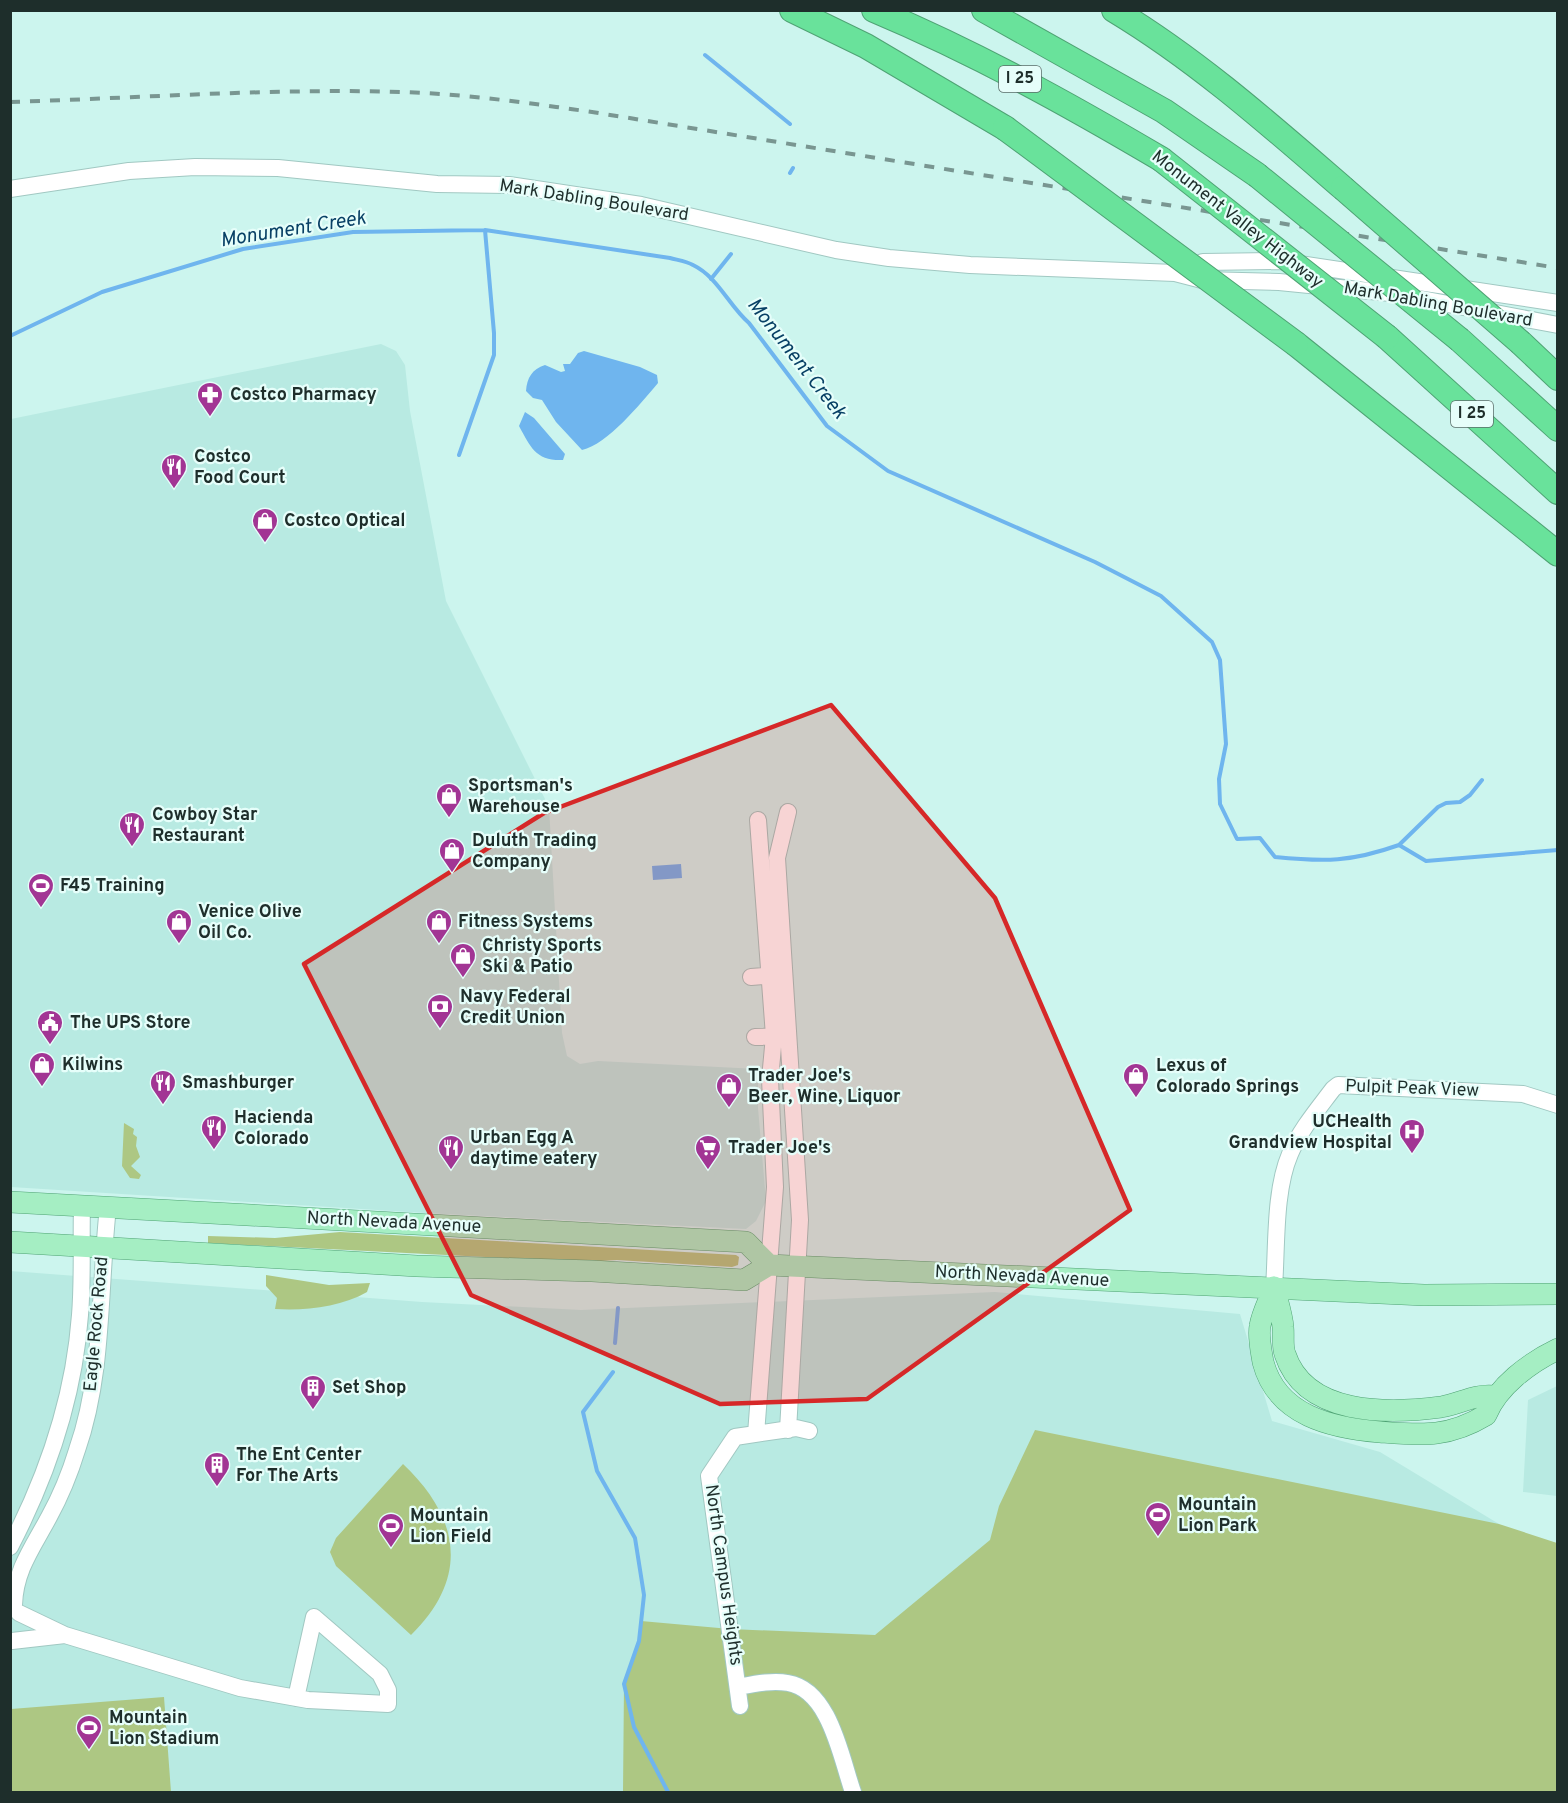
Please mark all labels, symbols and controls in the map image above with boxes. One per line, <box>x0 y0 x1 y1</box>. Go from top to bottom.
road number: I 25 <box>999 66 1041 92</box>
street label: Monument Valley Highway <box>1146 146 1328 294</box>
street label: Mark Dabling Boulevard <box>498 175 690 227</box>
water label: Monument Creek <box>218 206 369 254</box>
street label: Mark Dabling Boulevard <box>1342 277 1534 333</box>
water label: Monument Creek <box>740 293 852 426</box>
pharmacy icon: Costco Pharmacy <box>195 380 225 418</box>
place label: Costco Pharmacy <box>230 384 377 407</box>
road number: I 25 <box>1451 401 1493 427</box>
place label: Costco Food Court <box>194 446 285 490</box>
restaurant icon: Costco Food Court <box>159 452 189 490</box>
shop icon: Costco Optical <box>250 506 280 544</box>
place label: Costco Optical <box>284 510 405 533</box>
place label: Sportsman's Warehouse <box>468 775 573 819</box>
shop icon: Sportsman's Warehouse <box>434 781 464 819</box>
place label: Cowboy Star Restaurant <box>152 804 258 848</box>
restaurant icon: Cowboy Star Restaurant <box>117 810 147 848</box>
place label: Duluth Trading Company <box>472 830 597 874</box>
shop icon: Duluth Trading Company <box>437 836 467 874</box>
sports icon: F45 Training <box>26 871 56 909</box>
place label: F45 Training <box>60 875 165 898</box>
place label: Venice Olive Oil Co. <box>198 901 302 945</box>
shop icon: Venice Olive Oil Co. <box>164 907 194 945</box>
shop icon: Fitness Systems <box>424 907 454 945</box>
place label: Fitness Systems <box>458 911 593 934</box>
place label: Christy Sports Ski & Patio <box>482 935 602 979</box>
shop icon: Christy Sports Ski & Patio <box>448 941 478 979</box>
place label: Navy Federal Credit Union <box>460 986 570 1030</box>
bank icon: Navy Federal Credit Union <box>425 992 455 1030</box>
public building icon: The UPS Store <box>35 1008 65 1046</box>
place label: The UPS Store <box>70 1012 191 1035</box>
shop icon: Kilwins <box>27 1050 57 1088</box>
place label: Kilwins <box>62 1054 123 1077</box>
place label: Lexus of Colorado Springs <box>1156 1055 1299 1099</box>
shop icon: Lexus of Colorado Springs <box>1121 1061 1151 1099</box>
place label: Trader Joe's Beer, Wine, Liquor <box>748 1065 901 1109</box>
restaurant icon: Smashburger <box>148 1068 178 1106</box>
shop icon: Trader Joe's Beer, Wine, Liquor <box>714 1071 744 1109</box>
place label: Smashburger <box>182 1072 295 1095</box>
street label: Pulpit Peak View <box>1345 1075 1479 1103</box>
place label: Hacienda Colorado <box>234 1107 313 1151</box>
place label: UCHealth Grandview Hospital <box>1229 1111 1392 1155</box>
restaurant icon: Hacienda Colorado <box>199 1113 229 1151</box>
hospital icon: UCHealth Grandview Hospital <box>1397 1117 1427 1155</box>
place label: Urban Egg A daytime eatery <box>470 1127 598 1171</box>
restaurant icon: Urban Egg A daytime eatery <box>436 1133 466 1171</box>
supermarket icon: Trader Joe's <box>693 1133 723 1171</box>
place label: Trader Joe's <box>728 1137 831 1160</box>
street label: North Nevada Avenue <box>306 1207 482 1239</box>
street label: Eagle Rock Road <box>80 1255 114 1393</box>
street label: North Nevada Avenue <box>934 1261 1110 1293</box>
building icon: Set Shop <box>298 1373 328 1411</box>
place label: Set Shop <box>332 1377 406 1400</box>
place label: The Ent Center For The Arts <box>236 1444 362 1488</box>
building icon: The Ent Center For The Arts <box>202 1450 232 1488</box>
street label: North Campus Heights <box>699 1483 747 1667</box>
place label: Mountain Lion Park <box>1178 1494 1257 1538</box>
sports icon: Mountain Lion Park <box>1143 1500 1173 1538</box>
place label: Mountain Lion Field <box>410 1505 492 1549</box>
sports icon: Mountain Lion Field <box>376 1511 406 1549</box>
place label: Mountain Lion Stadium <box>109 1707 219 1751</box>
sports icon: Mountain Lion Stadium <box>74 1713 104 1751</box>

